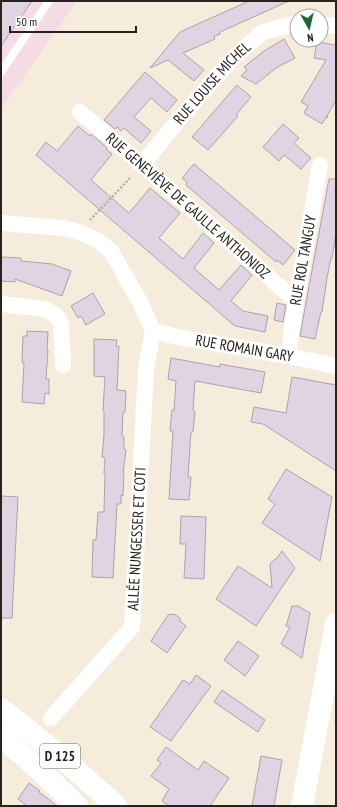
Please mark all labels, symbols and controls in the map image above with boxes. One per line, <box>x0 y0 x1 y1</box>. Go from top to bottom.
scale bar <box>10 8 136 34</box>
north arrow <box>289 8 329 48</box>
text: 50 m <box>16 14 37 29</box>
text: N <box>306 31 314 45</box>
street label: RUE LOUISE MICHEL <box>169 36 255 128</box>
street label: RUE GENEVIÈVE DE GAULLE ANTHONIOZ <box>102 128 275 283</box>
street label: RUE ROL TANGUY <box>285 213 320 306</box>
street label: RUE ROMAIN GARY <box>194 330 295 366</box>
street label: ALLÉE NUNGESSER ET COTI <box>123 467 150 611</box>
road number: D 125 <box>40 744 80 768</box>

